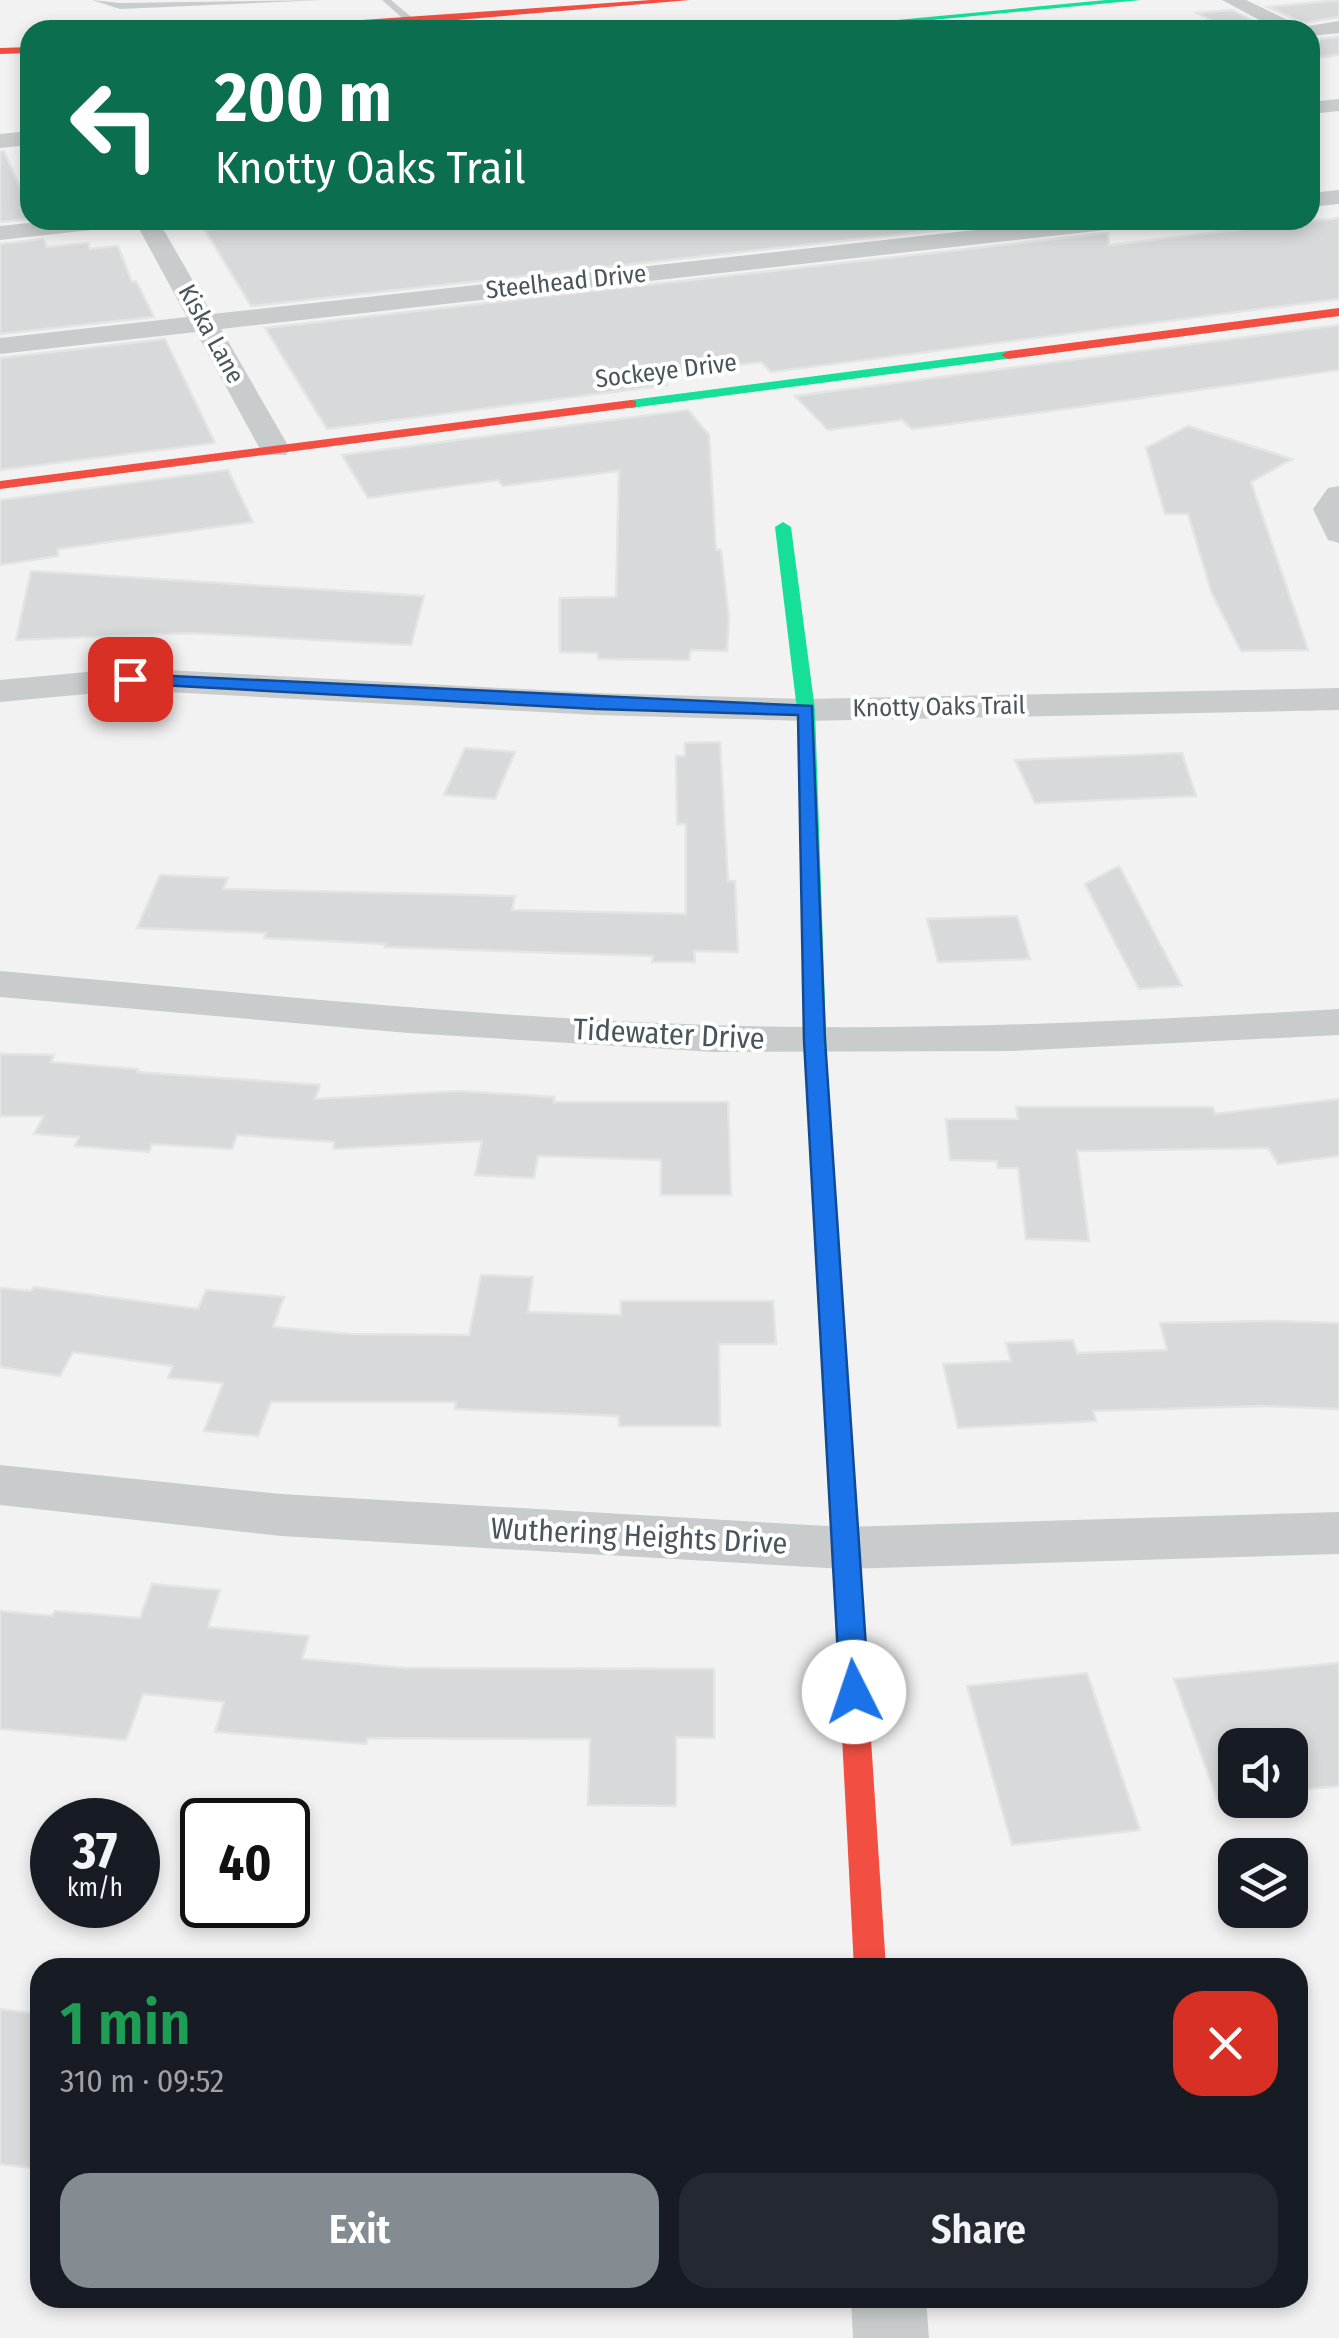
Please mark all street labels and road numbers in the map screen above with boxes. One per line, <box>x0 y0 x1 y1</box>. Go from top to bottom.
street label: Steelhead Drive <box>484 259 648 305</box>
street label: Kiska Lane <box>172 279 250 389</box>
street label: Sockeye Drive <box>594 347 738 395</box>
street label: Knotty Oaks Trail <box>852 690 1026 724</box>
street label: Tidewater Drive <box>572 1011 766 1057</box>
street label: Wuthering Heights Drive <box>490 1510 788 1562</box>

